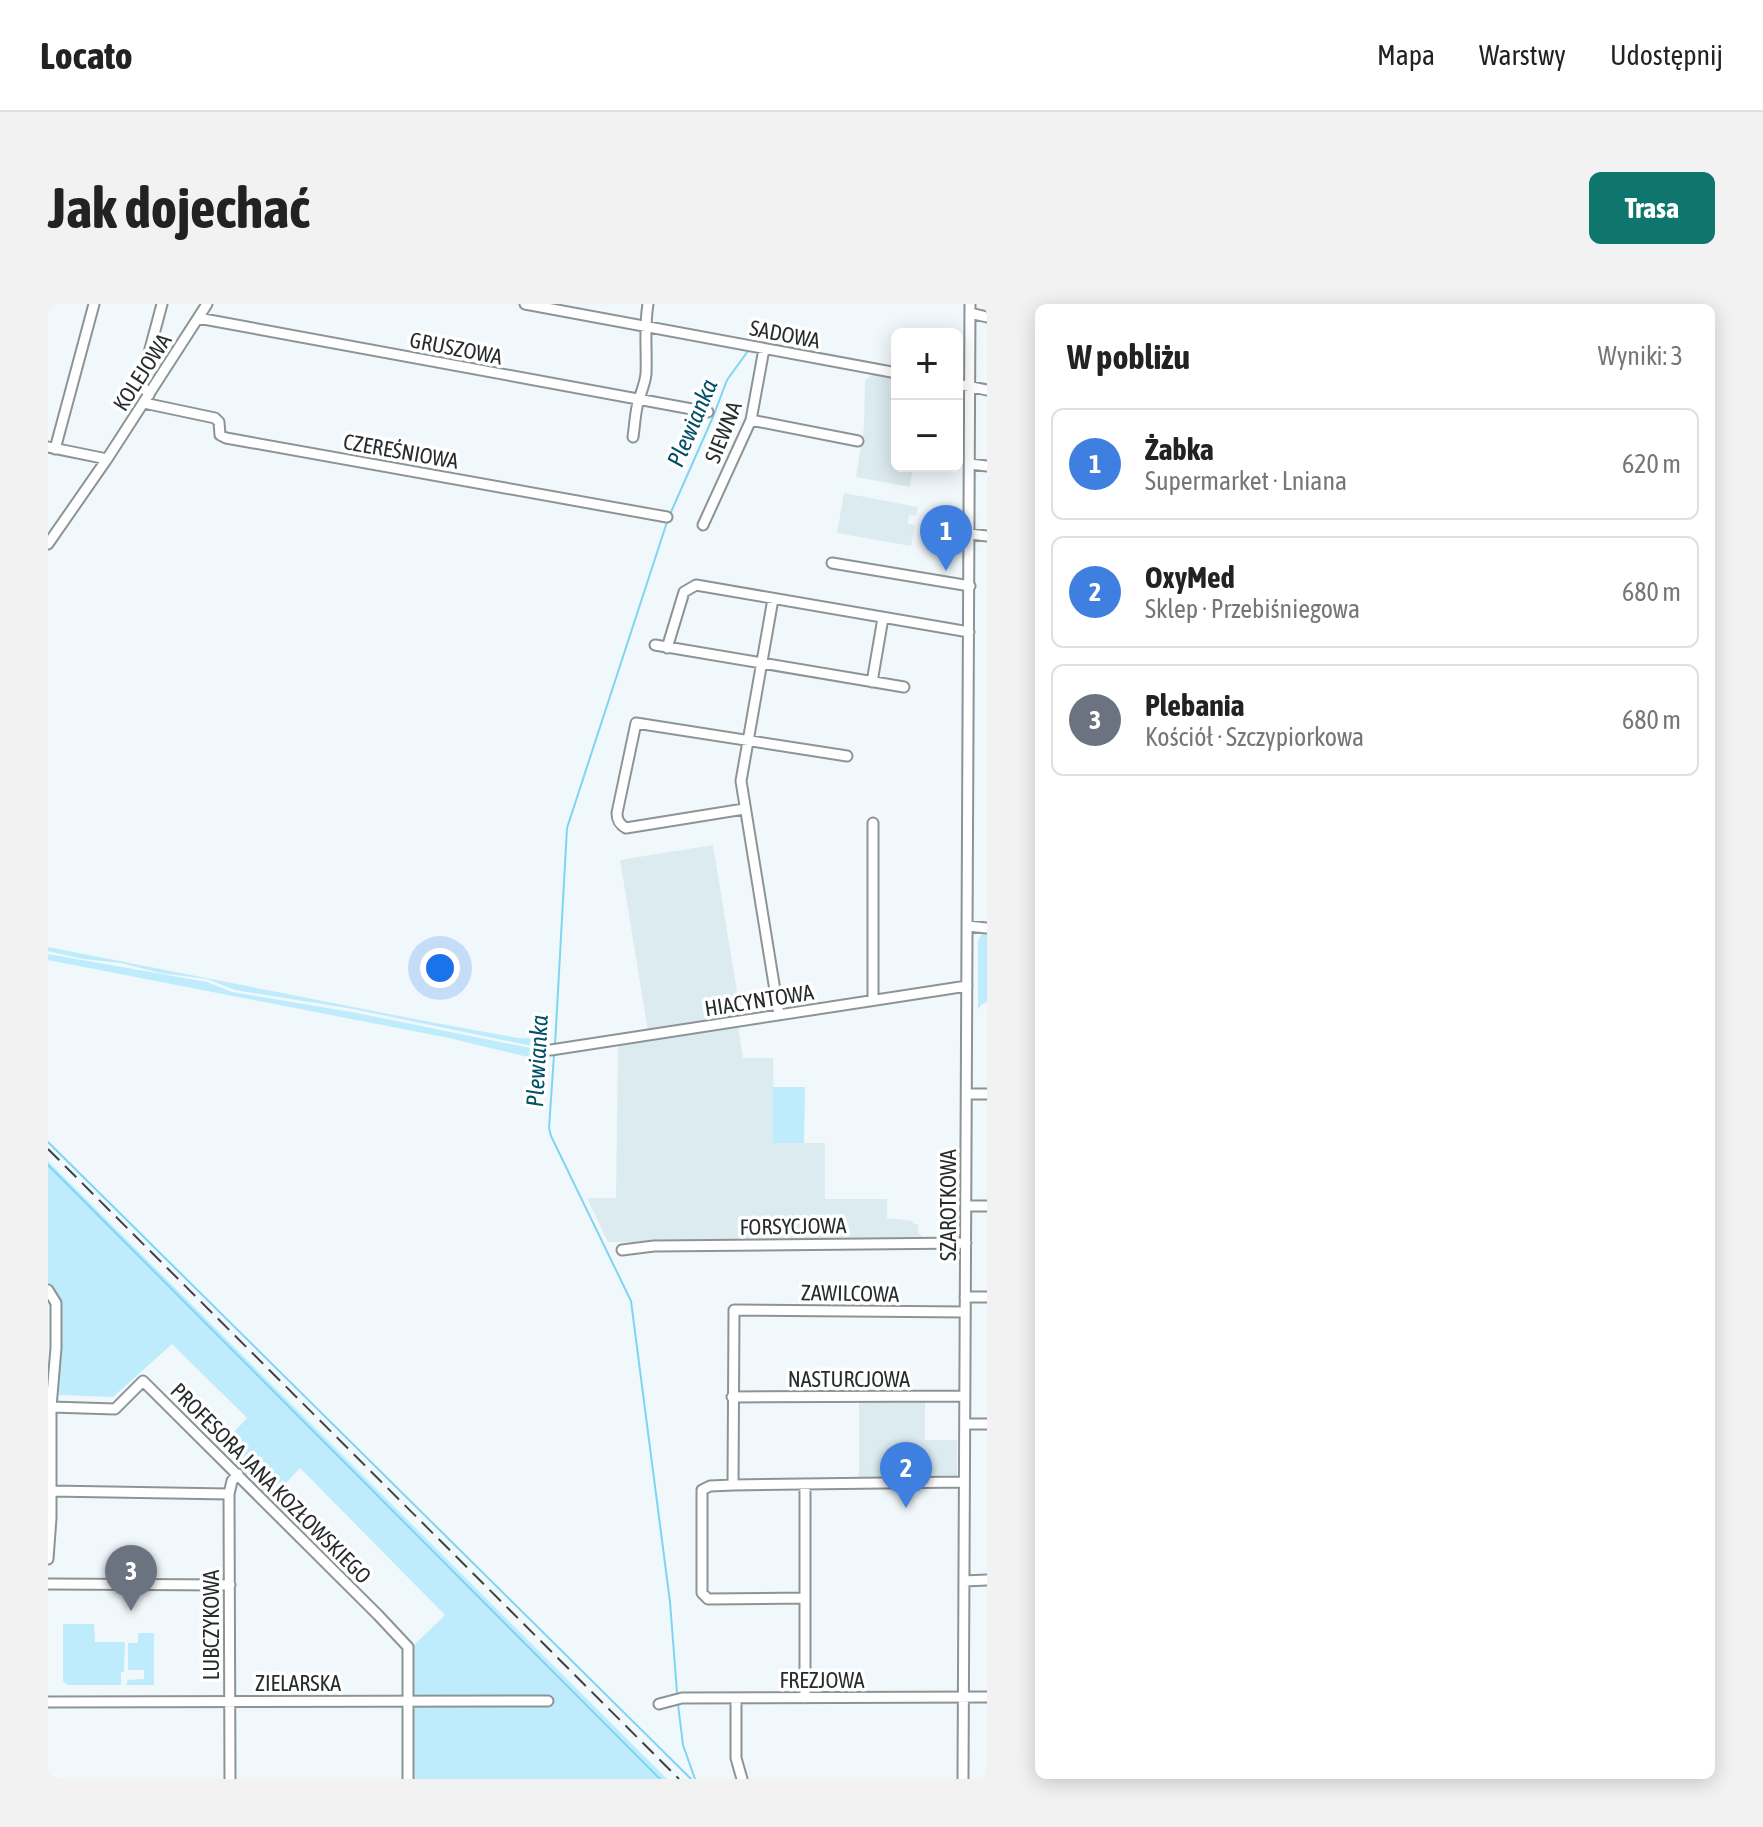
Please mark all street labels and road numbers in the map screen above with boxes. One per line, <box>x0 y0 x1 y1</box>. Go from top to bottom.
street label: SADOWA <box>748 314 823 354</box>
street label: GRUSZOWA <box>408 326 505 370</box>
street label: KOLEJOWA <box>107 328 177 415</box>
street label: SIEWNA <box>699 397 747 467</box>
street label: CZEREŚNIOWA <box>341 428 461 474</box>
street label: HIACYNTOWA <box>703 979 816 1021</box>
street label: SZAROTKOWA <box>935 1149 961 1261</box>
street label: FORSYCJOWA <box>739 1212 847 1240</box>
street label: ZAWILCOWA <box>801 1279 900 1307</box>
street label: NASTURCJOWA <box>788 1366 910 1392</box>
street label: PROFESORA JANA KOZŁOWSKIEGO <box>165 1377 377 1589</box>
street label: LUBCZYKOWA <box>198 1570 224 1680</box>
street label: FREZJOWA <box>779 1667 865 1693</box>
street label: ZIELARSKA <box>255 1670 341 1696</box>

